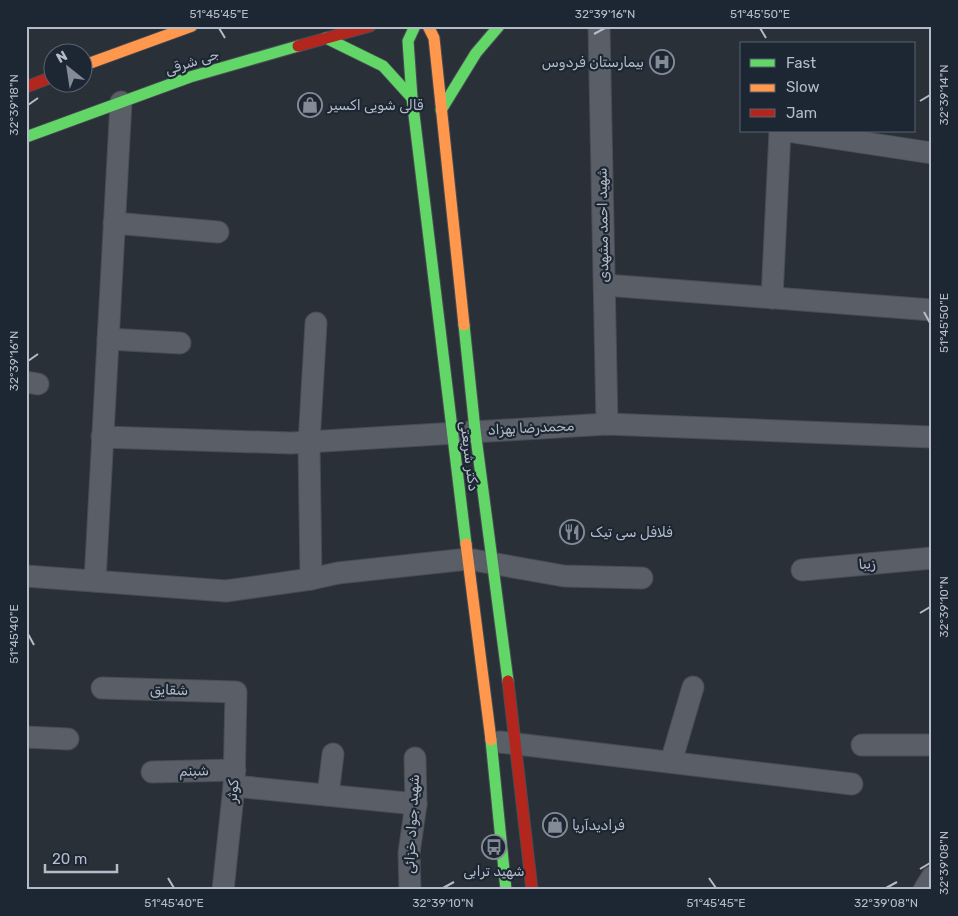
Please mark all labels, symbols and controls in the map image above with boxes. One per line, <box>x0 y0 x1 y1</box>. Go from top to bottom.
text: 51°45'45"E <box>189 7 249 21</box>
text: 32°39'16"N <box>575 7 635 21</box>
text: 51°45'50"E <box>730 7 790 21</box>
north arrow <box>42 42 92 92</box>
legend <box>740 42 916 132</box>
street label: جی شرقی <box>163 45 221 79</box>
text: N <box>53 47 70 67</box>
hospital icon: بیمارستان فردوس <box>649 49 675 75</box>
place label: بیمارستان فردوس <box>542 54 644 71</box>
text: Fast <box>786 54 816 72</box>
text: 32°39'14"N <box>937 65 951 126</box>
text: 32°39'18"N <box>7 74 21 136</box>
text: Slow <box>786 78 819 96</box>
shop icon: قالی شویی اکسیر <box>297 92 323 118</box>
place label: قالی شویی اکسیر <box>327 97 424 114</box>
text: Jam <box>786 104 817 122</box>
street label: شهید احمد مشهدی <box>593 167 613 283</box>
text: 51°45'50"E <box>937 293 951 353</box>
text: 32°39'16"N <box>7 331 21 391</box>
street label: محمدرضا بهزاد <box>487 417 575 439</box>
street label: دکتر شریعتی <box>456 420 482 492</box>
restaurant icon: فلافل سی تیک <box>559 519 585 545</box>
place label: فلافل سی تیک <box>590 524 673 541</box>
street label: زیبا <box>858 555 876 573</box>
text: 32°39'10"N <box>937 576 951 638</box>
text: 51°45'40"E <box>7 604 21 664</box>
street label: شقایق <box>150 681 188 699</box>
street label: شبنم <box>179 762 209 780</box>
street label: شهید جواد خزائی <box>401 774 423 874</box>
street label: کوثر <box>223 778 243 804</box>
shop icon: فرادیدآریا <box>542 812 568 838</box>
place label: فرادیدآریا <box>572 817 625 834</box>
text: 32°39'08"N <box>937 831 951 895</box>
bus stop icon: شهید ترابی <box>481 834 507 860</box>
scale bar <box>45 841 118 873</box>
text: 20 m <box>52 850 87 868</box>
place label: شهید ترابی <box>463 863 525 880</box>
text: 51°45'40"E <box>144 896 204 910</box>
text: 32°39'10"N <box>412 896 474 910</box>
text: 51°45'45"E <box>686 896 746 910</box>
text: 32°39'08"N <box>854 896 918 910</box>

